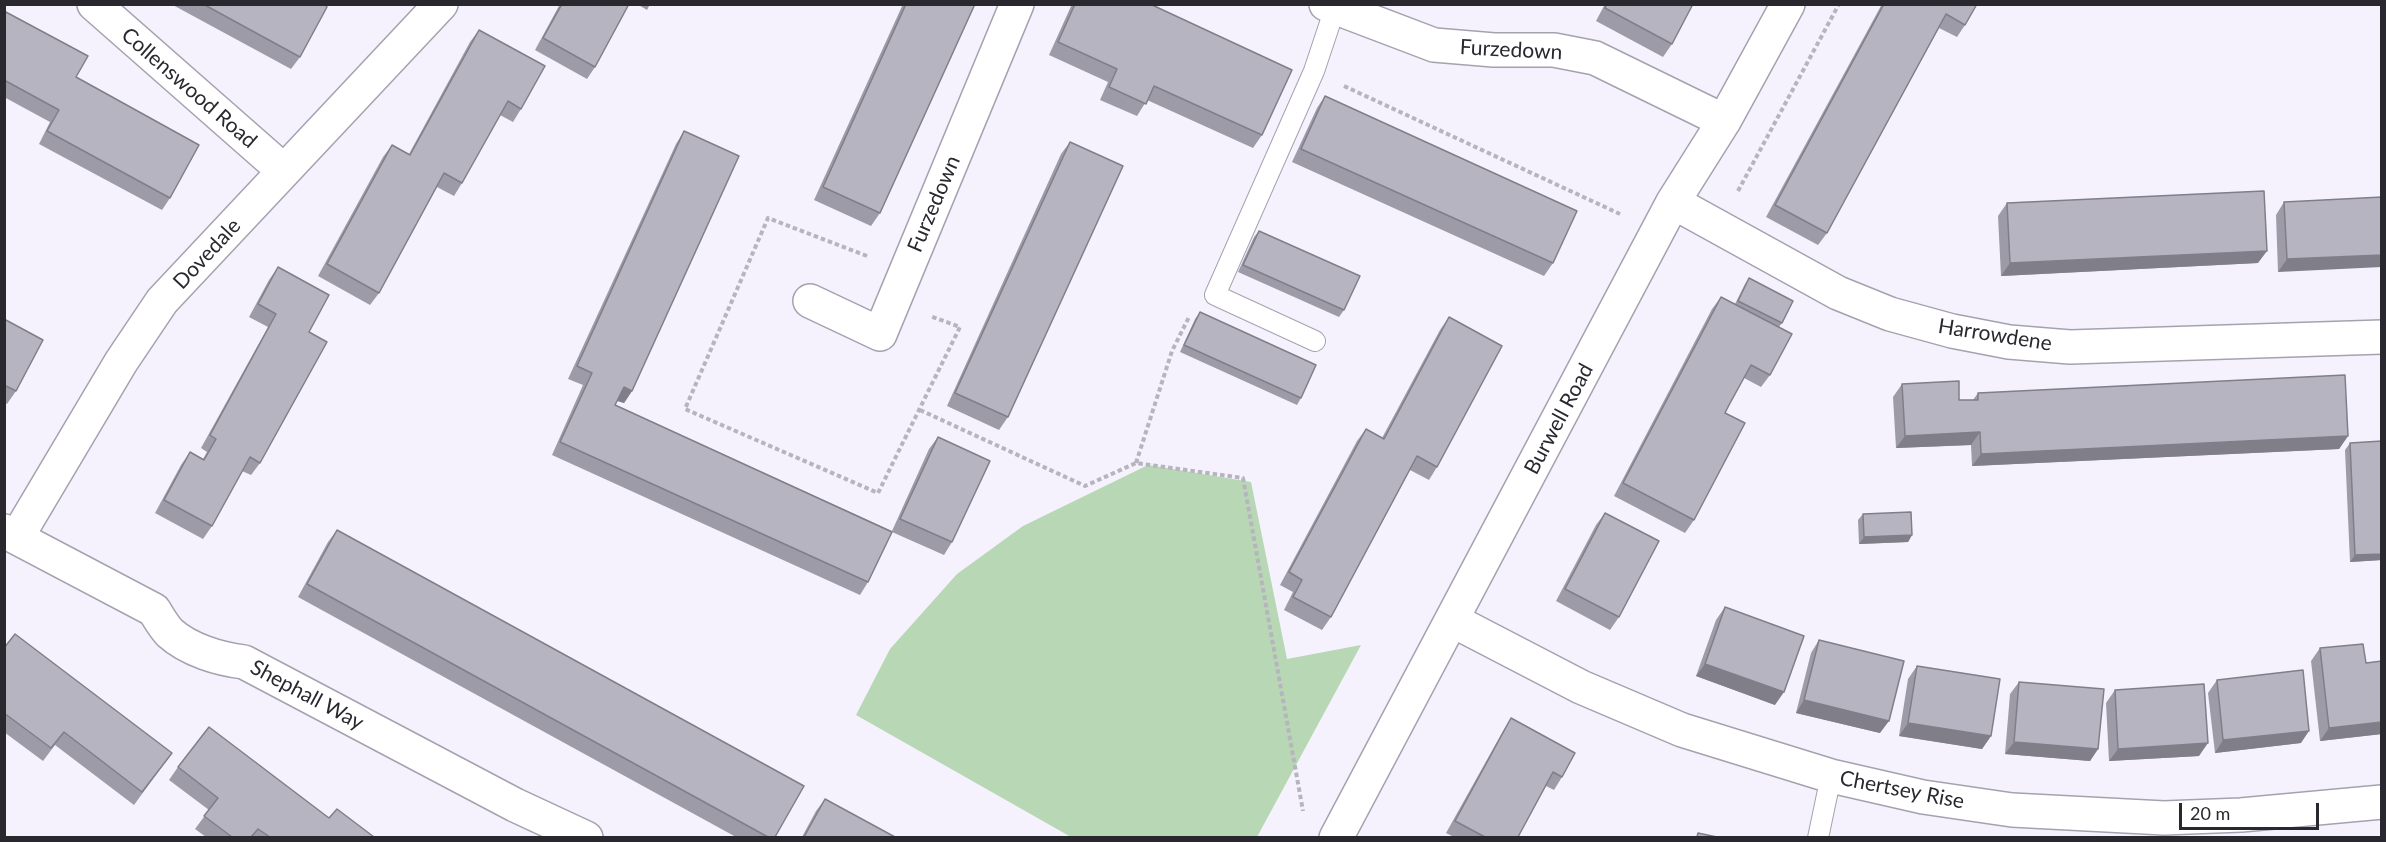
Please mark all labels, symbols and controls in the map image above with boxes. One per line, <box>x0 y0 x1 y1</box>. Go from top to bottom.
street label: Collenswood Road <box>116 22 262 154</box>
street label: Furzedown <box>1459 35 1563 65</box>
street label: Furzedown <box>902 152 966 256</box>
street label: Dovedale <box>168 213 246 295</box>
street label: Harrowdene <box>1936 314 2054 356</box>
street label: Burwell Road <box>1519 359 1599 479</box>
street label: Shephall Way <box>246 655 368 735</box>
street label: Chertsey Rise <box>1838 766 1966 814</box>
scale bar <box>2182 791 2322 829</box>
text: 20 m <box>2190 802 2230 824</box>

